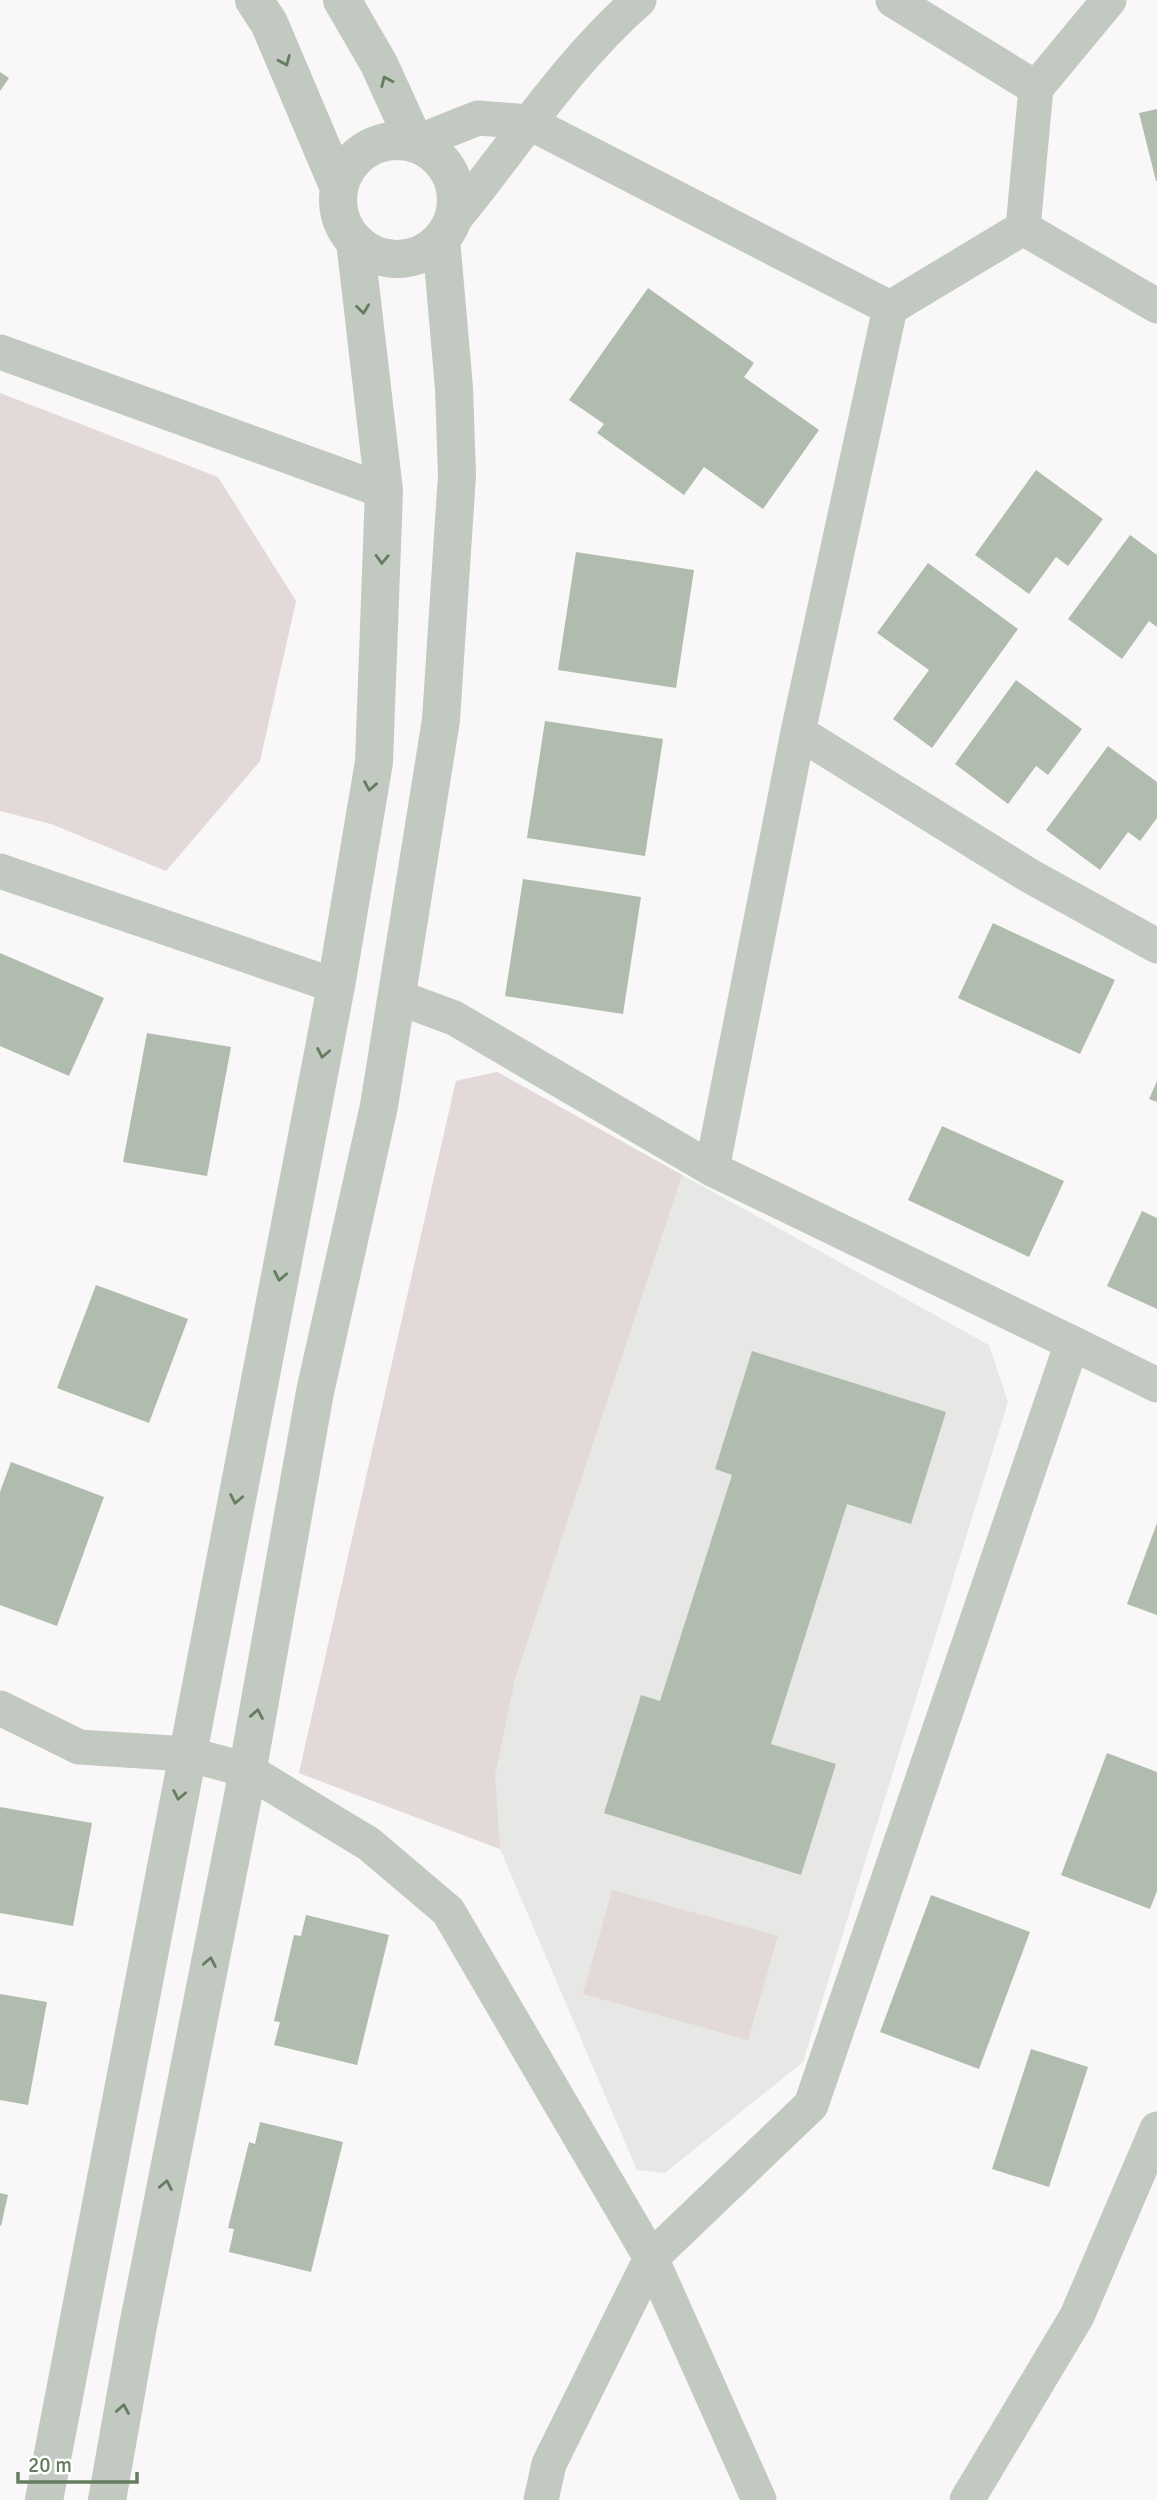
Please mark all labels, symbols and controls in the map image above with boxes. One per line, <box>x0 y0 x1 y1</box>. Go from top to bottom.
one-way arrow <box>277 53 291 66</box>
one-way arrow <box>381 76 395 88</box>
one-way arrow <box>355 303 370 314</box>
one-way arrow <box>374 554 389 565</box>
one-way arrow <box>363 780 378 792</box>
one-way arrow <box>316 1047 331 1059</box>
one-way arrow <box>273 1270 288 1282</box>
one-way arrow <box>229 1493 244 1505</box>
one-way arrow <box>249 1709 264 1720</box>
one-way arrow <box>172 1789 187 1801</box>
one-way arrow <box>202 1956 217 1968</box>
one-way arrow <box>157 2179 172 2191</box>
one-way arrow <box>115 2403 130 2415</box>
scale bar <box>18 2440 136 2484</box>
text: 20 m <box>28 2452 72 2478</box>

